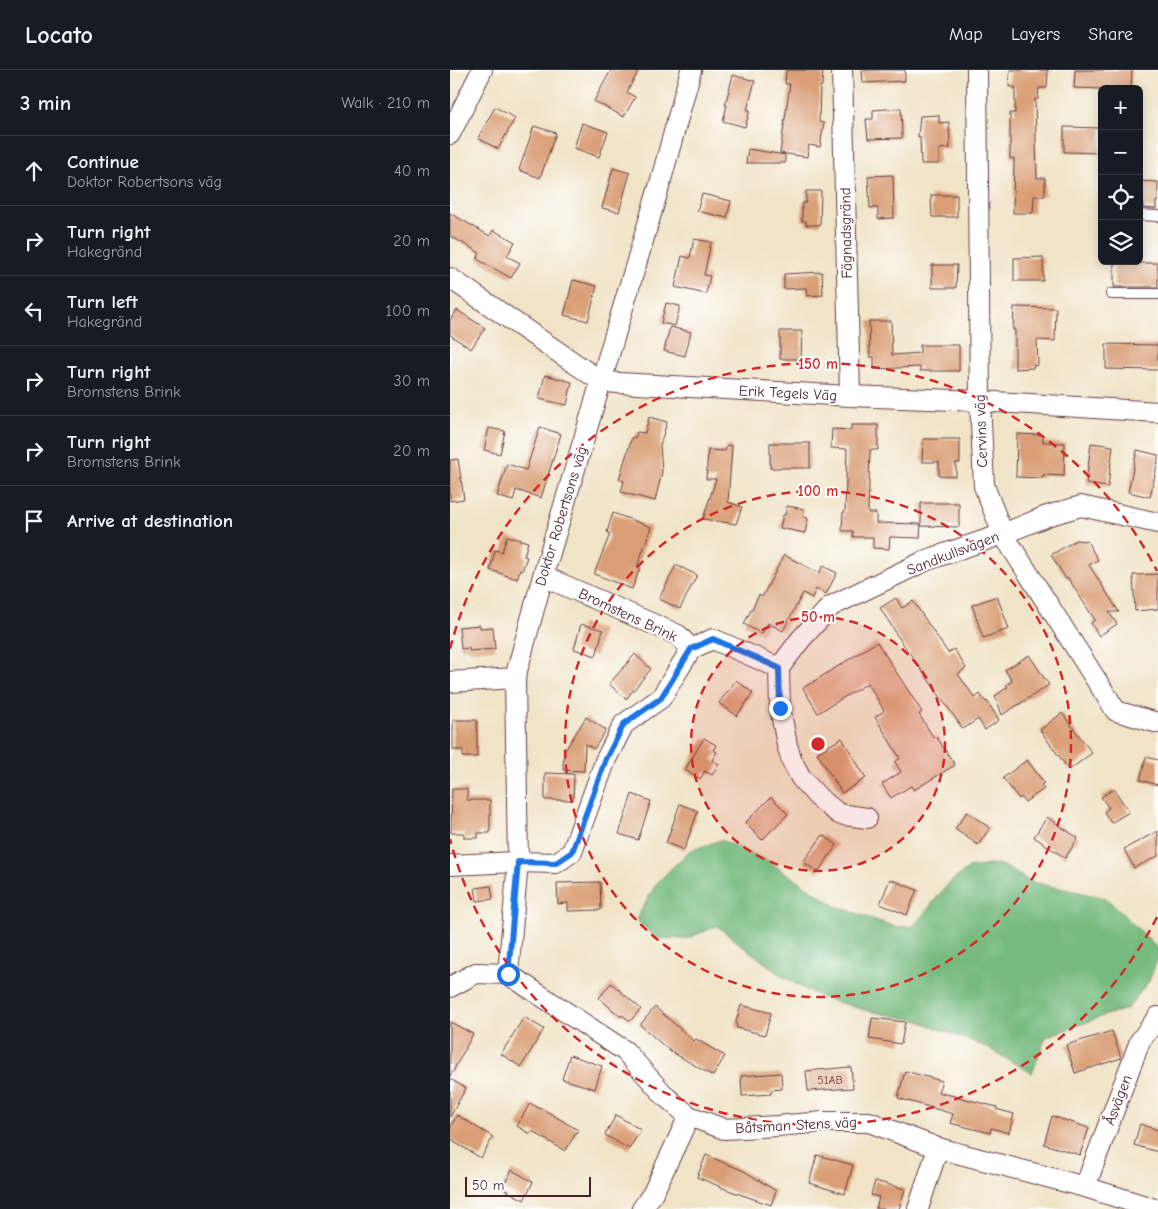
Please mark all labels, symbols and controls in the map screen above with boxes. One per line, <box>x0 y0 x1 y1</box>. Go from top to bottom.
text: Locato <box>25 21 93 49</box>
text: Map <box>949 24 983 45</box>
text: Layers <box>1011 24 1060 45</box>
text: Share <box>1088 24 1133 45</box>
map controls <box>1098 85 1143 265</box>
button: + <box>1098 85 1143 130</box>
text: 3 min <box>20 91 71 115</box>
text: Walk · 210 m <box>341 94 430 112</box>
button: − <box>1098 130 1143 175</box>
text: Continue <box>67 151 139 173</box>
icon: ahead <box>20 157 48 185</box>
text: 40 m <box>394 162 430 180</box>
text: Doktor Robertsons väg <box>67 173 222 191</box>
button: locate <box>1098 175 1143 220</box>
street label: Fägnadsgränd <box>836 187 856 279</box>
button: layers <box>1098 220 1143 265</box>
text: Turn right <box>67 221 151 243</box>
icon: right <box>20 227 48 255</box>
text: 20 m <box>393 232 430 250</box>
text: Hakegränd <box>67 243 142 261</box>
text: Turn left <box>67 291 138 313</box>
icon: left <box>20 297 48 325</box>
text: 100 m <box>386 302 430 320</box>
text: Hakegränd <box>67 313 142 331</box>
text: 150 m <box>798 355 838 373</box>
text: Turn right <box>67 361 151 383</box>
icon: right <box>20 367 48 395</box>
text: 30 m <box>394 372 430 390</box>
street label: Erik Tegels Väg <box>738 381 838 405</box>
text: Bromstens Brink <box>67 383 181 401</box>
street label: Cervins väg <box>971 394 991 468</box>
text: Turn right <box>67 431 151 453</box>
icon: right <box>20 437 48 465</box>
text: 20 m <box>393 442 430 460</box>
street label: Doktor Robertsons väg <box>531 444 591 588</box>
text: Bromstens Brink <box>67 453 181 471</box>
text: 100 m <box>798 482 838 500</box>
icon: arrive <box>20 507 48 535</box>
text: Arrive at destination <box>67 510 233 532</box>
street label: Sandkullsvägen <box>904 527 1002 579</box>
street label: Bromstens Brink <box>576 584 681 646</box>
text: 50 m <box>801 608 835 626</box>
route end <box>769 697 792 720</box>
centre of rings <box>809 735 827 753</box>
route start <box>497 963 520 986</box>
street label: Åsvägen <box>1099 1072 1136 1128</box>
house number: 51AB <box>817 1073 843 1087</box>
street label: Båtsman Stens väg <box>735 1113 857 1137</box>
scale bar <box>465 1174 591 1197</box>
text: 50 m <box>472 1177 504 1194</box>

